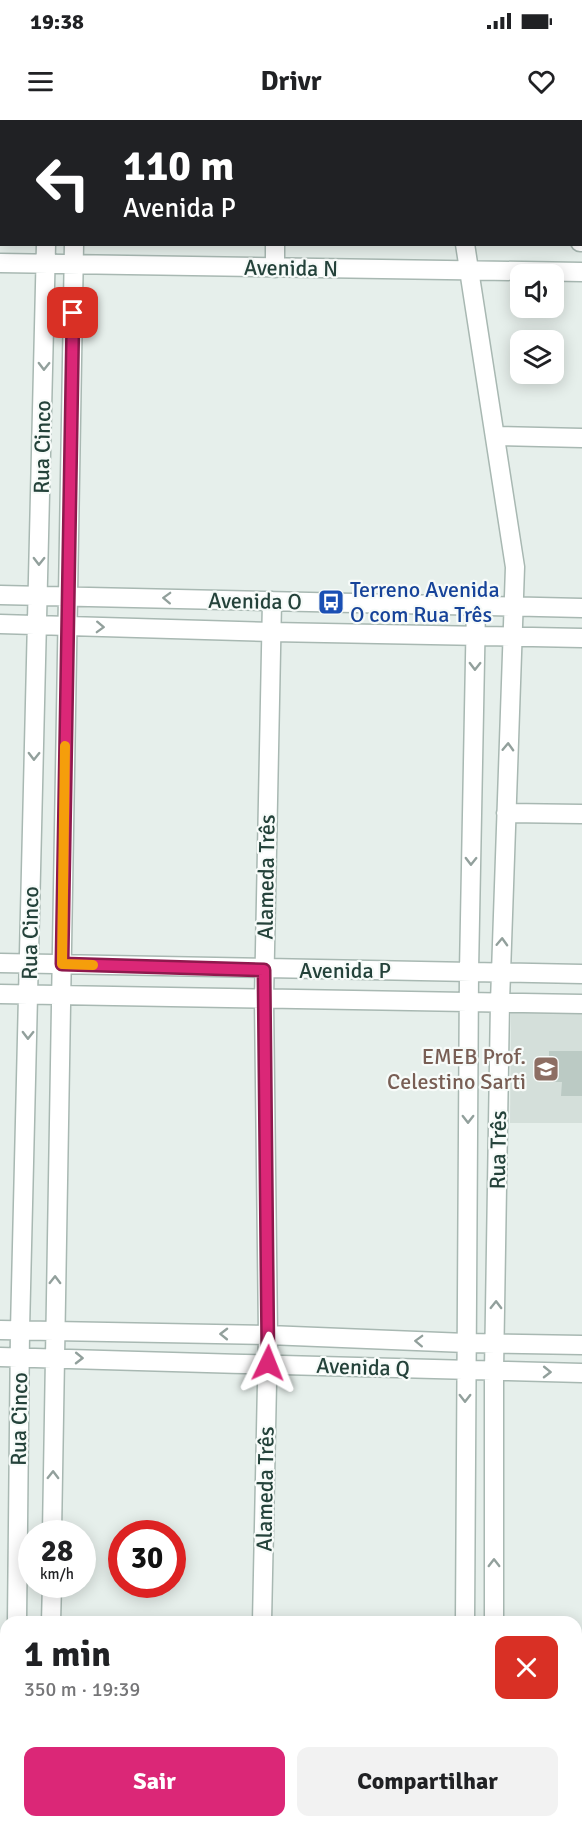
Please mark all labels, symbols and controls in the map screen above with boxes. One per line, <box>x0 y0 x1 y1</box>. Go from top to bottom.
text: 19:38 <box>30 8 84 35</box>
icon: menu <box>24 65 57 98</box>
text: Drivr <box>261 65 321 98</box>
icon: heart <box>525 65 558 98</box>
text: 110 m <box>123 141 234 192</box>
icon: left <box>24 144 102 222</box>
text: Avenida P <box>123 192 236 225</box>
street label: Avenida N <box>244 254 338 282</box>
map controls <box>510 264 564 384</box>
button: sound <box>510 264 564 318</box>
pin <box>47 287 98 338</box>
icon: arrive <box>56 296 89 329</box>
button: layers <box>510 330 564 384</box>
one-way arrow <box>38 361 50 370</box>
street label: Rua Cinco <box>28 400 56 494</box>
one-way arrow <box>33 556 45 565</box>
place label: Terreno Avenida O com Rua Três <box>350 576 500 628</box>
street label: Avenida O <box>208 587 302 615</box>
bus stop icon: Terreno Avenida O com Rua Três <box>316 587 346 617</box>
one-way arrow <box>162 592 171 605</box>
one-way arrow <box>96 620 105 633</box>
one-way arrow <box>468 661 481 670</box>
one-way arrow <box>502 743 515 752</box>
one-way arrow <box>28 751 41 760</box>
street label: Alameda Três <box>251 814 281 940</box>
one-way arrow <box>465 856 477 865</box>
street label: Rua Cinco <box>16 886 44 980</box>
one-way arrow <box>495 938 508 947</box>
street label: Avenida P <box>299 957 391 984</box>
one-way arrow <box>21 1030 34 1039</box>
place label: EMEB Prof. Celestino Sarti <box>387 1043 526 1095</box>
school or university icon: EMEB Prof. Celestino Sarti <box>531 1054 561 1084</box>
street label: Rua Três <box>484 1110 512 1190</box>
one-way arrow <box>462 1114 474 1123</box>
one-way arrow <box>49 1275 62 1284</box>
one-way arrow <box>490 1301 502 1310</box>
one-way arrow <box>219 1328 228 1341</box>
position arrow <box>236 1331 300 1395</box>
one-way arrow <box>414 1335 423 1347</box>
one-way arrow <box>75 1352 84 1365</box>
street label: Avenida Q <box>316 1352 410 1382</box>
one-way arrow <box>543 1366 552 1378</box>
street label: Rua Cinco <box>5 1372 33 1466</box>
one-way arrow <box>459 1393 471 1402</box>
street label: Alameda Três <box>250 1426 280 1552</box>
one-way arrow <box>47 1470 59 1479</box>
speed limit sign: 30 <box>108 1520 186 1598</box>
text: 28 <box>41 1533 73 1570</box>
one-way arrow <box>488 1559 500 1568</box>
text: km/h <box>40 1565 74 1583</box>
text: 1 min <box>24 1632 111 1677</box>
button: close <box>495 1636 558 1699</box>
text: 350 m · 19:39 <box>24 1677 140 1702</box>
button: Sair <box>24 1747 285 1816</box>
button: Compartilhar <box>297 1747 558 1816</box>

